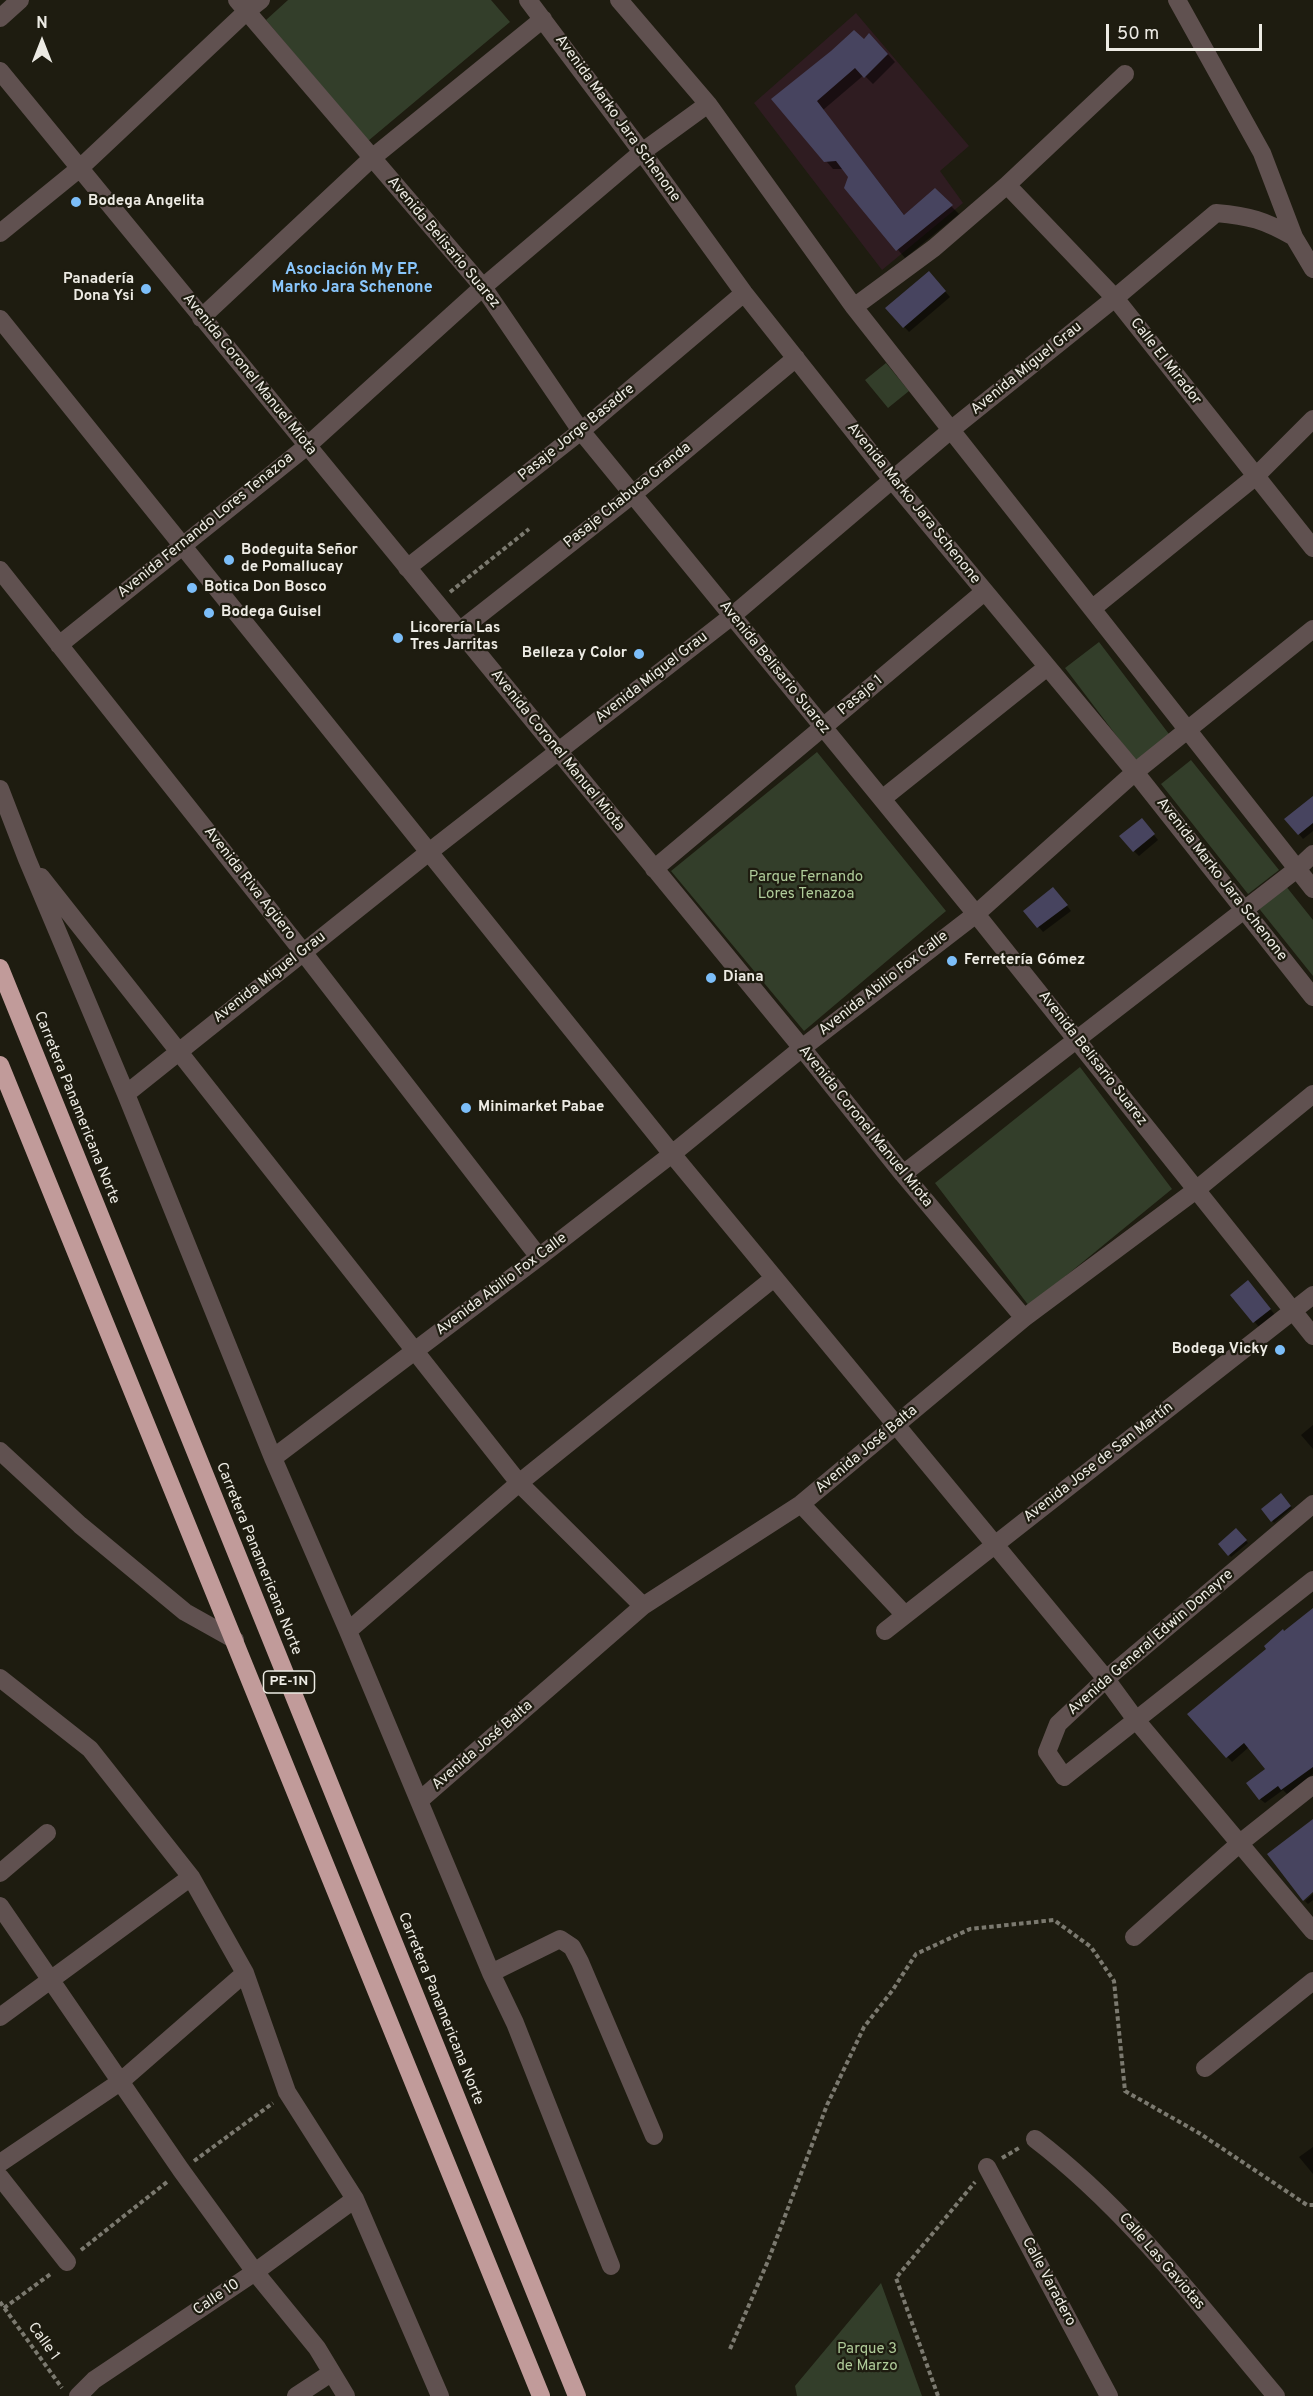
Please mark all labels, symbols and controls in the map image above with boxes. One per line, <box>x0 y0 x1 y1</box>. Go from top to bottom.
north arrow <box>12 12 72 72</box>
scale bar <box>1109 12 1265 50</box>
text: N <box>36 14 48 34</box>
text: 50 m <box>1117 23 1159 46</box>
street label: Avenida Marko Jara Schenone <box>550 32 684 206</box>
street label: Avenida Belisario Suarez <box>383 174 503 312</box>
place label: Bodega Angelita <box>88 193 204 211</box>
marker: Bodega Angelita <box>69 195 83 209</box>
district label: Asociación My EP. Marko Jara Schenone <box>271 261 433 299</box>
place label: Panadería Dona Ysi <box>63 271 134 306</box>
marker: Panadería Dona Ysi <box>139 282 153 296</box>
street label: Avenida Coronel Manuel Miota <box>178 290 320 460</box>
street label: Calle El Mirador <box>1125 315 1205 409</box>
street label: Avenida Miguel Grau <box>968 319 1086 419</box>
street label: Pasaje Jorge Basadre <box>515 381 639 485</box>
street label: Avenida Marko Jara Schenone <box>842 420 984 588</box>
street label: Pasaje Chabuca Granda <box>561 439 695 553</box>
street label: Avenida Fernando Lores Tenazoa <box>115 450 297 602</box>
place label: Bodeguita Señor de Pomallucay <box>241 542 358 577</box>
marker: Bodeguita Señor de Pomallucay <box>222 553 236 567</box>
place label: Botica Don Bosco <box>204 579 327 597</box>
marker: Botica Don Bosco <box>185 581 199 595</box>
street label: Avenida Belisario Suarez <box>715 598 833 738</box>
place label: Bodega Guisel <box>221 604 321 622</box>
marker: Bodega Guisel <box>202 606 216 620</box>
place label: Licorería Las Tres Jarritas <box>410 620 500 655</box>
street label: Avenida Miguel Grau <box>592 629 712 727</box>
marker: Licorería Las Tres Jarritas <box>391 631 405 645</box>
place label: Belleza y Color <box>522 645 627 663</box>
marker: Belleza y Color <box>632 647 646 661</box>
street label: Avenida Coronel Manuel Miota <box>486 666 628 836</box>
street label: Pasaje 1 <box>835 672 887 720</box>
street label: Avenida Marko Jara Schenone <box>1152 795 1290 965</box>
street label: Avenida Riva Agüero <box>199 824 299 944</box>
park label: Parque Fernando Lores Tenazoa <box>749 869 863 904</box>
street label: Avenida Abilio Fox Calle <box>816 928 952 1040</box>
street label: Avenida Miguel Grau <box>210 929 330 1027</box>
place label: Ferretería Gómez <box>964 952 1085 970</box>
marker: Ferretería Gómez <box>945 954 959 968</box>
place label: Diana <box>723 969 764 987</box>
marker: Diana <box>704 971 718 985</box>
street label: Avenida Belisario Suarez <box>1034 988 1150 1130</box>
street label: Carretera Panamericana Norte <box>29 1009 123 1207</box>
street label: Avenida Coronel Manuel Miota <box>794 1042 936 1212</box>
place label: Minimarket Pabae <box>478 1099 604 1117</box>
marker: Minimarket Pabae <box>459 1101 473 1115</box>
street label: Avenida Abilio Fox Calle <box>433 1230 571 1340</box>
place label: Bodega Vicky <box>1172 1341 1268 1359</box>
marker: Bodega Vicky <box>1273 1343 1287 1357</box>
street label: Avenida Jose de San Martín <box>1021 1399 1177 1527</box>
street label: Avenida José Balta <box>812 1402 922 1498</box>
street label: Carretera Panamericana Norte <box>211 1460 305 1658</box>
street label: Avenida General Edwin Donayre <box>1065 1566 1237 1720</box>
road number: PE-1N <box>264 1671 314 1693</box>
street label: Avenida José Balta <box>429 1697 537 1795</box>
street label: Carretera Panamericana Norte <box>393 1910 487 2108</box>
street label: Calle Las Gaviotas <box>1114 2210 1208 2314</box>
street label: Calle Varadero <box>1017 2235 1079 2329</box>
street label: Calle 10 <box>190 2276 244 2320</box>
street label: Calle 1 <box>23 2319 63 2365</box>
park label: Parque 3 de Marzo <box>836 2341 898 2376</box>

